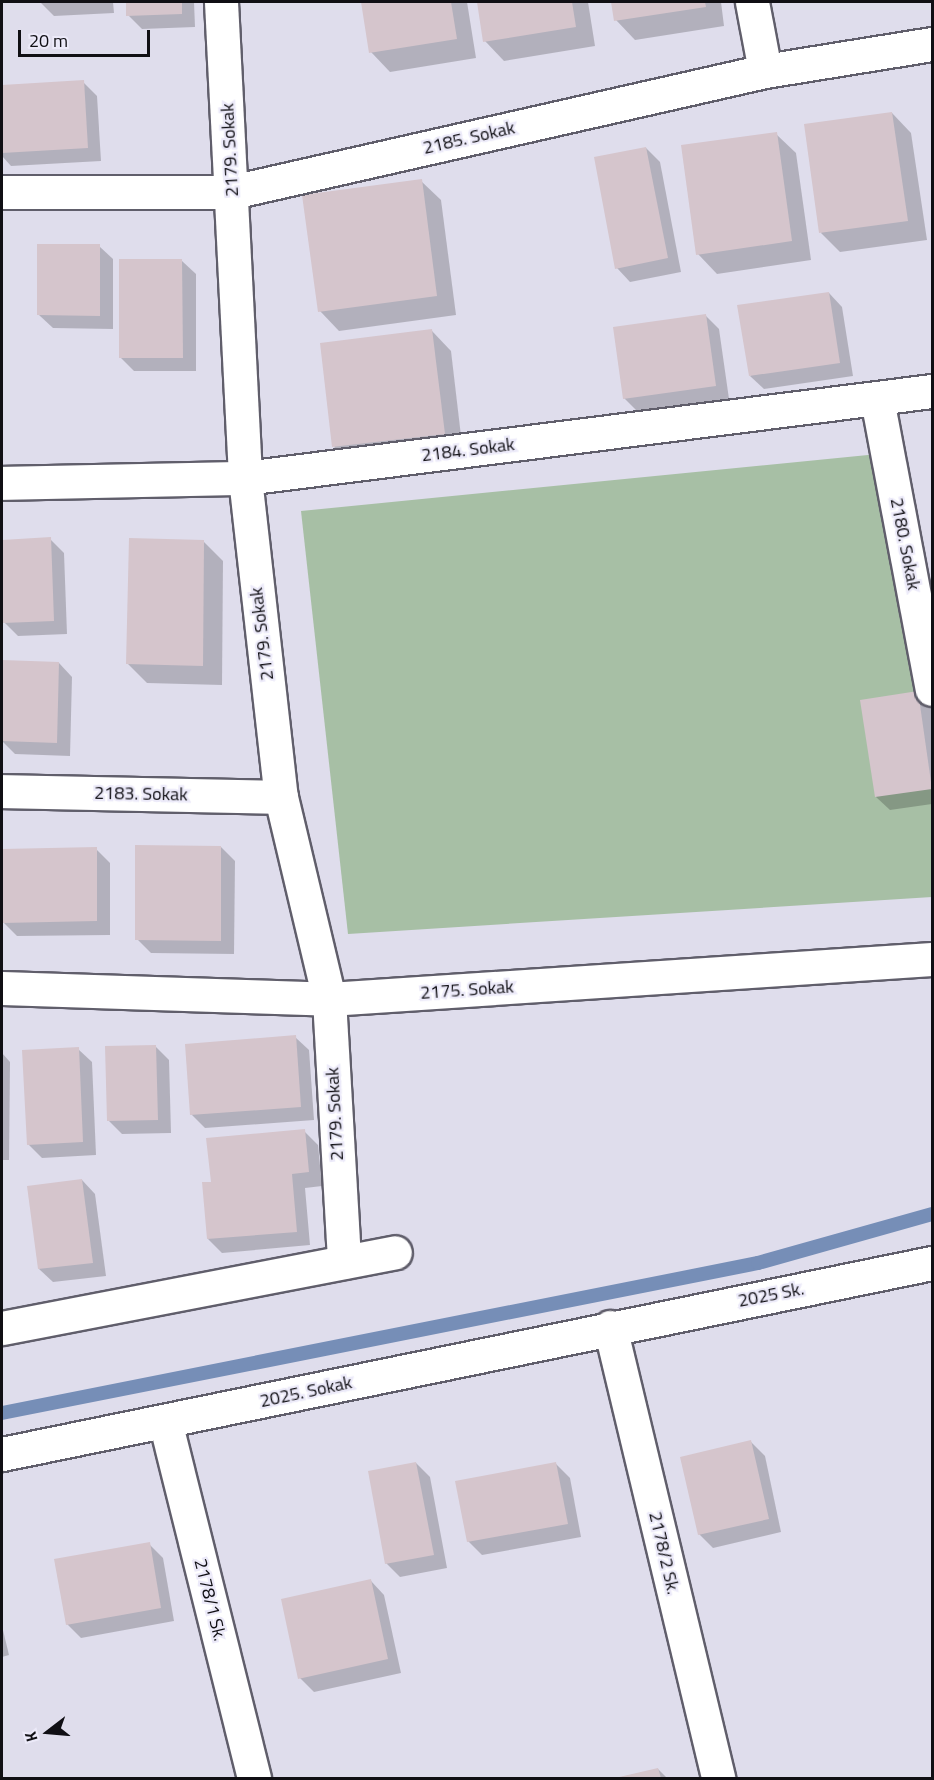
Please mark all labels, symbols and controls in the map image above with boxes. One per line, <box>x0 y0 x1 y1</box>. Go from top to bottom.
scale bar <box>21 18 153 56</box>
text: 20 m <box>29 27 68 54</box>
street label: 2179. Sokak <box>217 103 243 197</box>
street label: 2185. Sokak <box>421 117 517 159</box>
street label: 2184. Sokak <box>420 434 516 466</box>
street label: 2180. Sokak <box>885 496 925 592</box>
street label: 2179. Sokak <box>246 586 278 682</box>
street label: 2183. Sokak <box>94 782 188 806</box>
street label: 2175. Sokak <box>420 976 514 1004</box>
street label: 2179. Sokak <box>322 1067 348 1161</box>
street label: 2025 Sk. <box>736 1278 806 1312</box>
street label: 2025. Sokak <box>258 1372 354 1412</box>
street label: 2178/2 Sk. <box>644 1510 684 1596</box>
street label: 2178/1 Sk. <box>189 1557 231 1643</box>
north arrow <box>18 1702 78 1762</box>
text: K <box>18 1729 44 1745</box>

